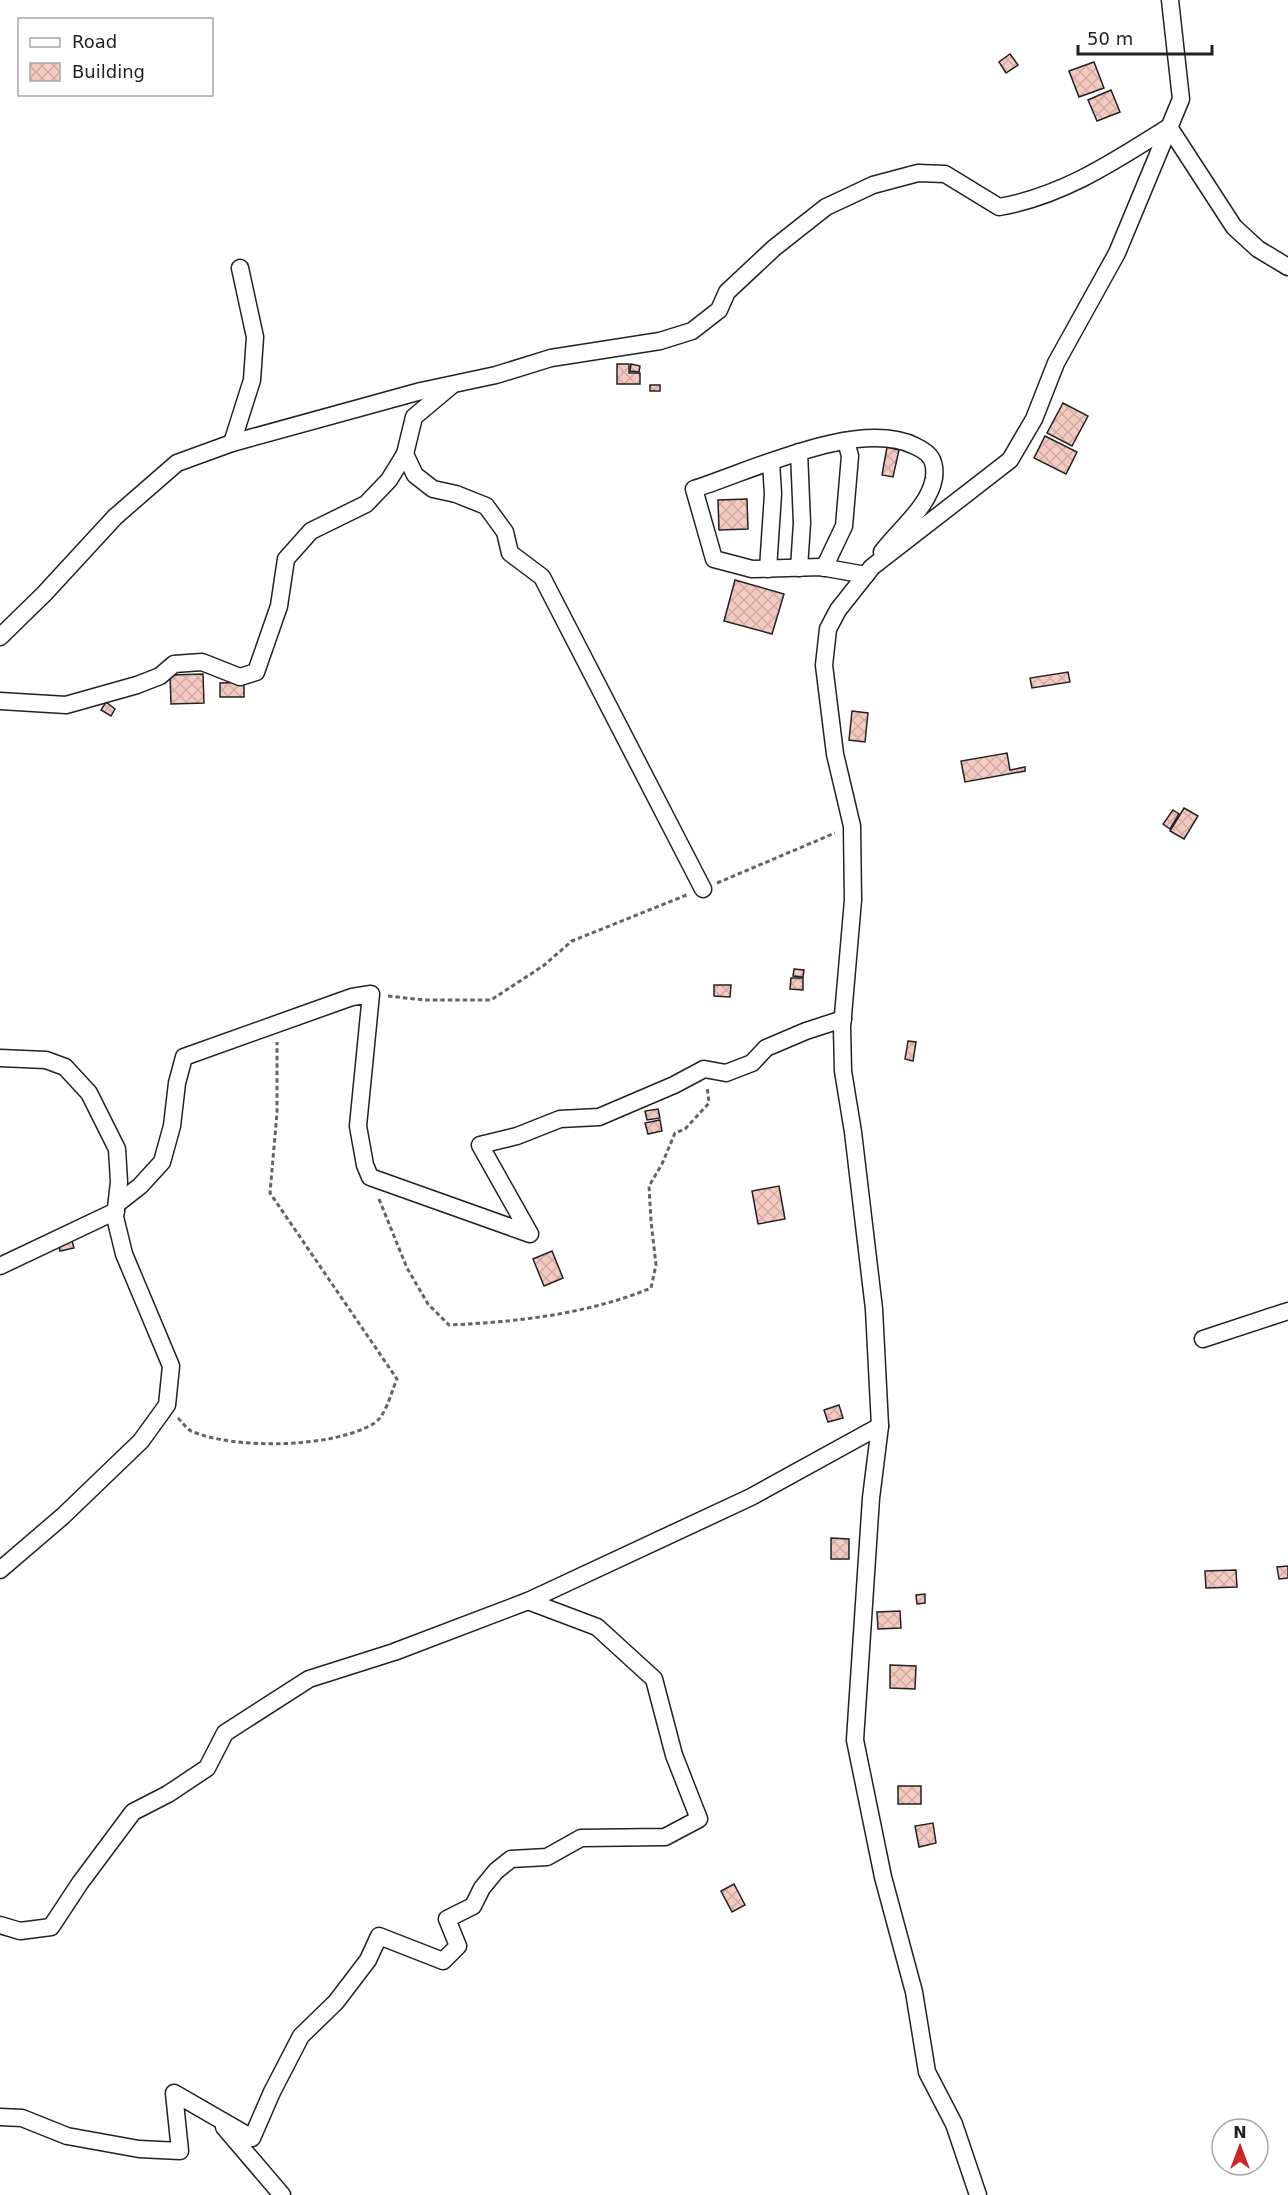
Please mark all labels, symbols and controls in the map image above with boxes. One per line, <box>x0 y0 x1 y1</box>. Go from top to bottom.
legend <box>18 18 213 96</box>
scale bar <box>1078 18 1212 56</box>
text: 50 m <box>1087 28 1133 49</box>
text: Road <box>72 31 117 52</box>
text: Building <box>72 61 145 82</box>
north arrow <box>1210 2117 1270 2177</box>
text: N <box>1233 2123 1247 2142</box>

